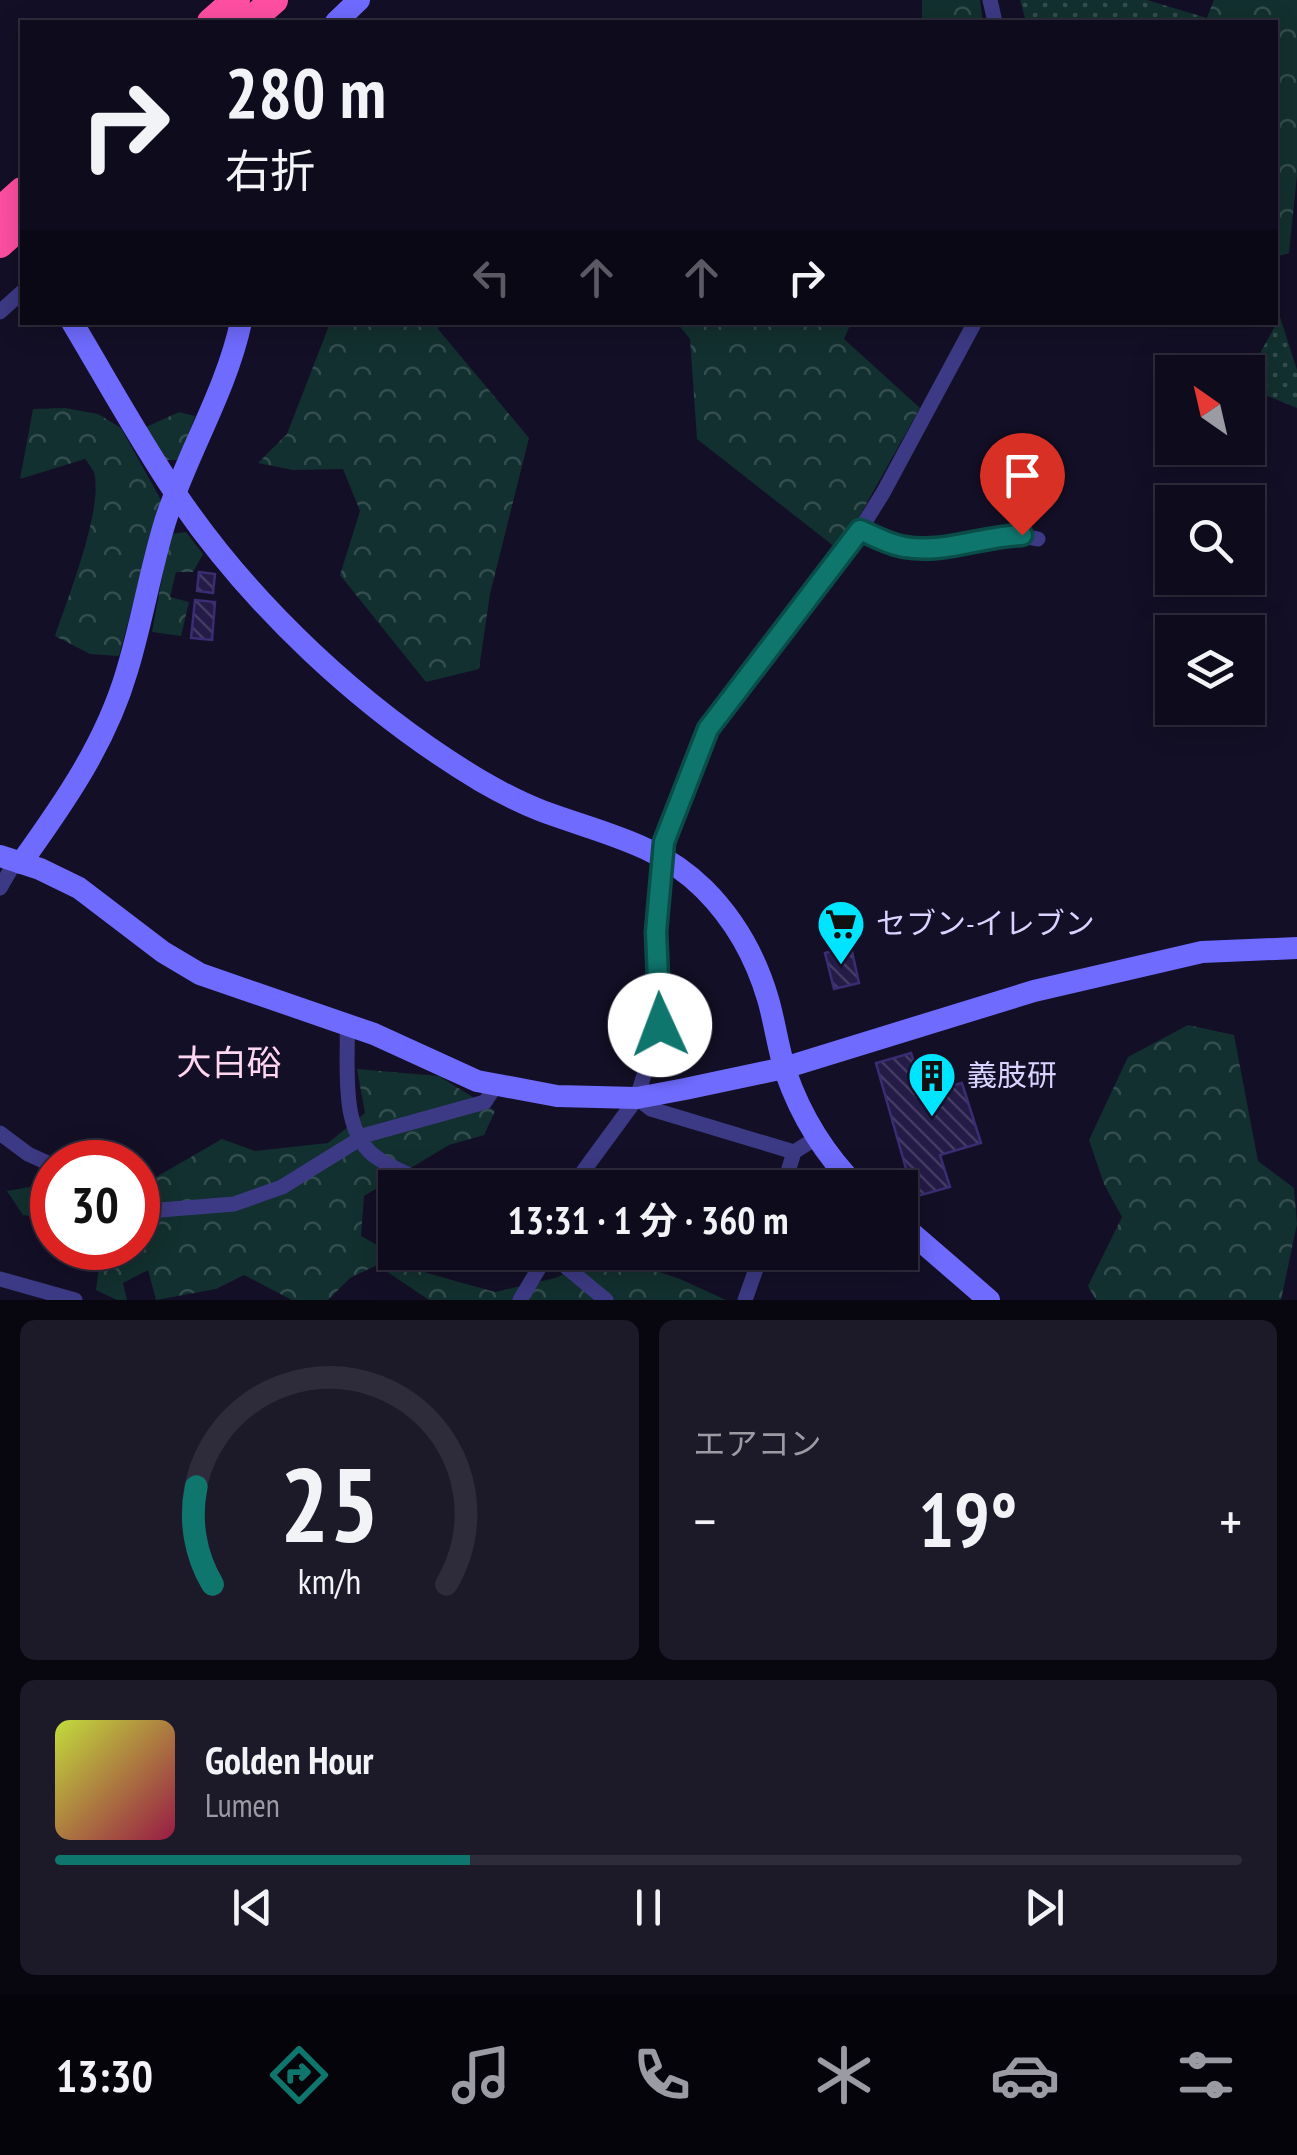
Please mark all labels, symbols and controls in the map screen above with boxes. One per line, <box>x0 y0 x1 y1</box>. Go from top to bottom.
text: 280 m <box>225 47 386 137</box>
icon: right <box>60 60 190 190</box>
text: 右折 <box>225 141 315 199</box>
icon: left <box>464 250 519 305</box>
icon: ahead <box>569 250 624 305</box>
icon: ahead <box>674 250 729 305</box>
icon: right <box>779 250 834 305</box>
north arrow <box>1155 355 1265 465</box>
map controls <box>1155 355 1265 725</box>
pin <box>980 433 1065 536</box>
icon: arrive <box>995 448 1050 503</box>
button: search <box>1155 485 1265 595</box>
button: layers <box>1155 615 1265 725</box>
supermarket icon: セブン-イレブン <box>815 898 867 966</box>
place label: セブン-イレブン <box>876 903 1095 942</box>
position arrow <box>608 973 712 1077</box>
district label: 大白硲 <box>176 1039 282 1085</box>
building icon: 義肢研 <box>906 1050 958 1118</box>
place label: 義肢研 <box>967 1055 1057 1094</box>
speed limit sign: 30 <box>30 1140 160 1270</box>
text: 13:31 · 1 分 · 360 m <box>508 1195 788 1244</box>
text: エアコン <box>694 1422 822 1464</box>
text: 25 <box>280 1436 379 1571</box>
text: 19° <box>918 1471 1017 1568</box>
text: − <box>694 1485 716 1556</box>
text: + <box>1219 1485 1242 1556</box>
text: km/h <box>298 1558 361 1604</box>
text: Golden Hour <box>205 1735 374 1784</box>
text: Lumen <box>205 1784 280 1826</box>
icon: previous <box>225 1880 280 1935</box>
icon: pause <box>621 1880 676 1935</box>
icon: next <box>1017 1880 1072 1935</box>
icon: directions <box>264 2040 334 2110</box>
icon: music <box>446 2040 516 2110</box>
icon: phone <box>627 2040 697 2110</box>
icon: climate <box>809 2040 879 2110</box>
icon: car <box>990 2040 1060 2110</box>
icon: filters <box>1171 2040 1241 2110</box>
text: 13:30 <box>56 2046 153 2104</box>

